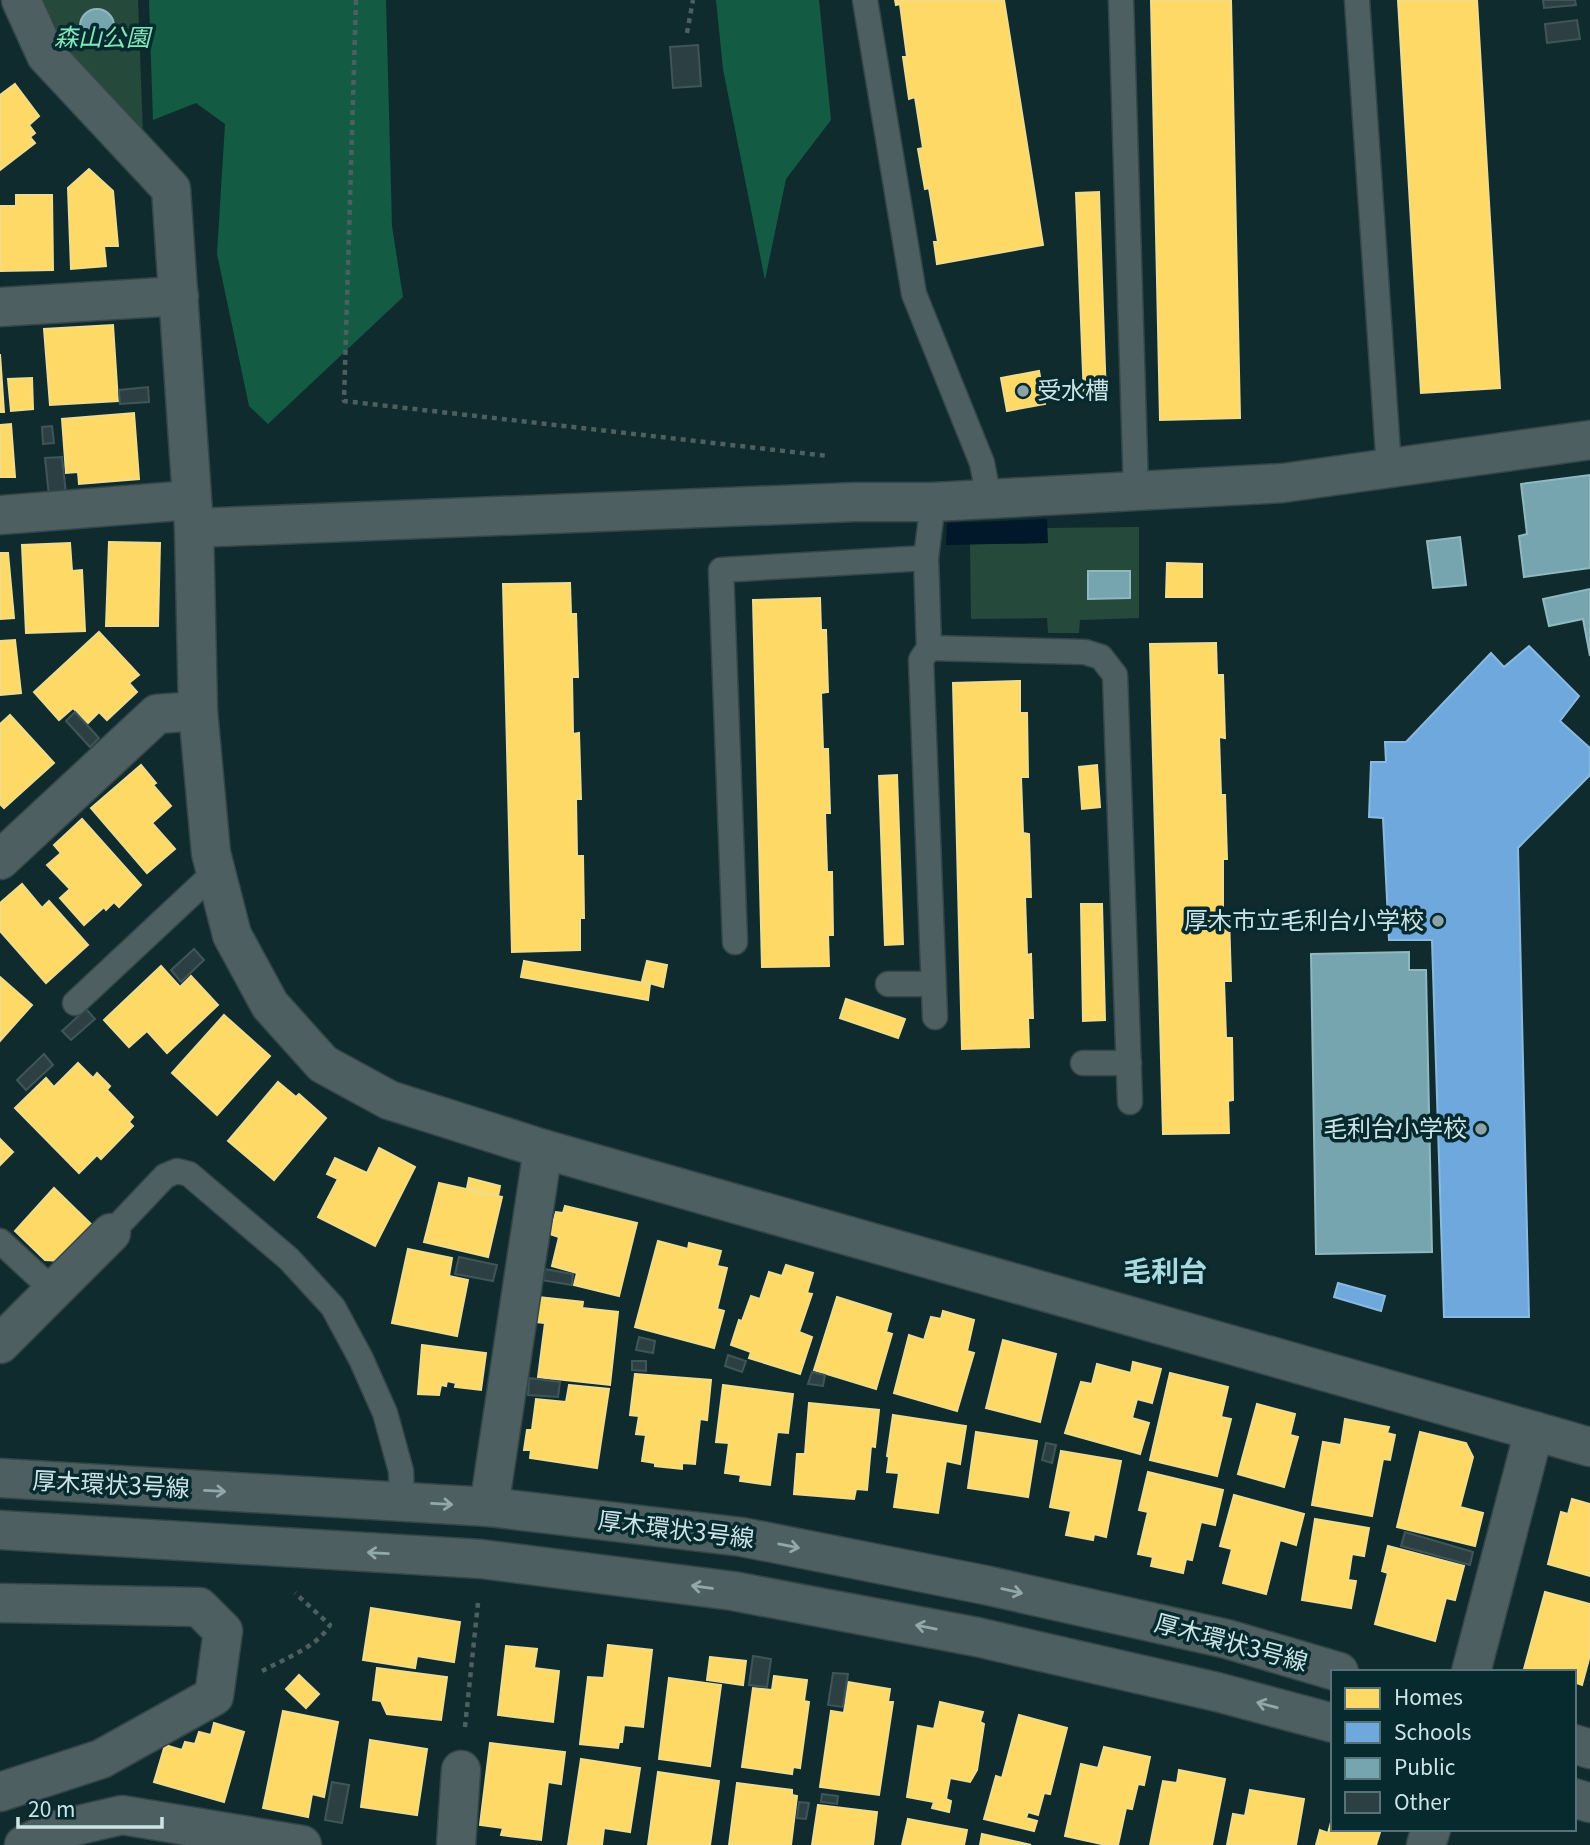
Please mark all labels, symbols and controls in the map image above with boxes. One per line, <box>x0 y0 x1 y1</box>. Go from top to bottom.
park label: 森山公園 <box>54 18 153 53</box>
place label: 受水槽 <box>1037 371 1109 406</box>
marker: 受水槽 <box>1015 383 1031 399</box>
place label: 厚木市立毛利台小学校 <box>1184 901 1424 936</box>
marker: 厚木市立毛利台小学校 <box>1430 913 1446 929</box>
place label: 毛利台小学校 <box>1323 1109 1467 1144</box>
marker: 毛利台小学校 <box>1473 1121 1489 1137</box>
district label: 毛利台 <box>1123 1249 1207 1289</box>
street label: 厚木環状3号線 <box>32 1461 191 1504</box>
one-way arrow <box>203 1484 226 1497</box>
one-way arrow <box>430 1498 453 1511</box>
street label: 厚木環状3号線 <box>596 1501 757 1554</box>
one-way arrow <box>777 1540 800 1554</box>
one-way arrow <box>368 1546 390 1559</box>
one-way arrow <box>691 1580 714 1593</box>
one-way arrow <box>1000 1585 1023 1598</box>
street label: 厚木環状3号線 <box>1151 1603 1312 1678</box>
one-way arrow <box>915 1620 938 1633</box>
legend <box>1331 1670 1576 1831</box>
text: Homes <box>1394 1681 1463 1711</box>
one-way arrow <box>1256 1698 1278 1711</box>
text: Schools <box>1394 1716 1471 1746</box>
text: Public <box>1394 1751 1456 1781</box>
scale bar <box>18 1786 161 1830</box>
text: Other <box>1394 1786 1451 1816</box>
text: 20 m <box>28 1793 75 1823</box>

